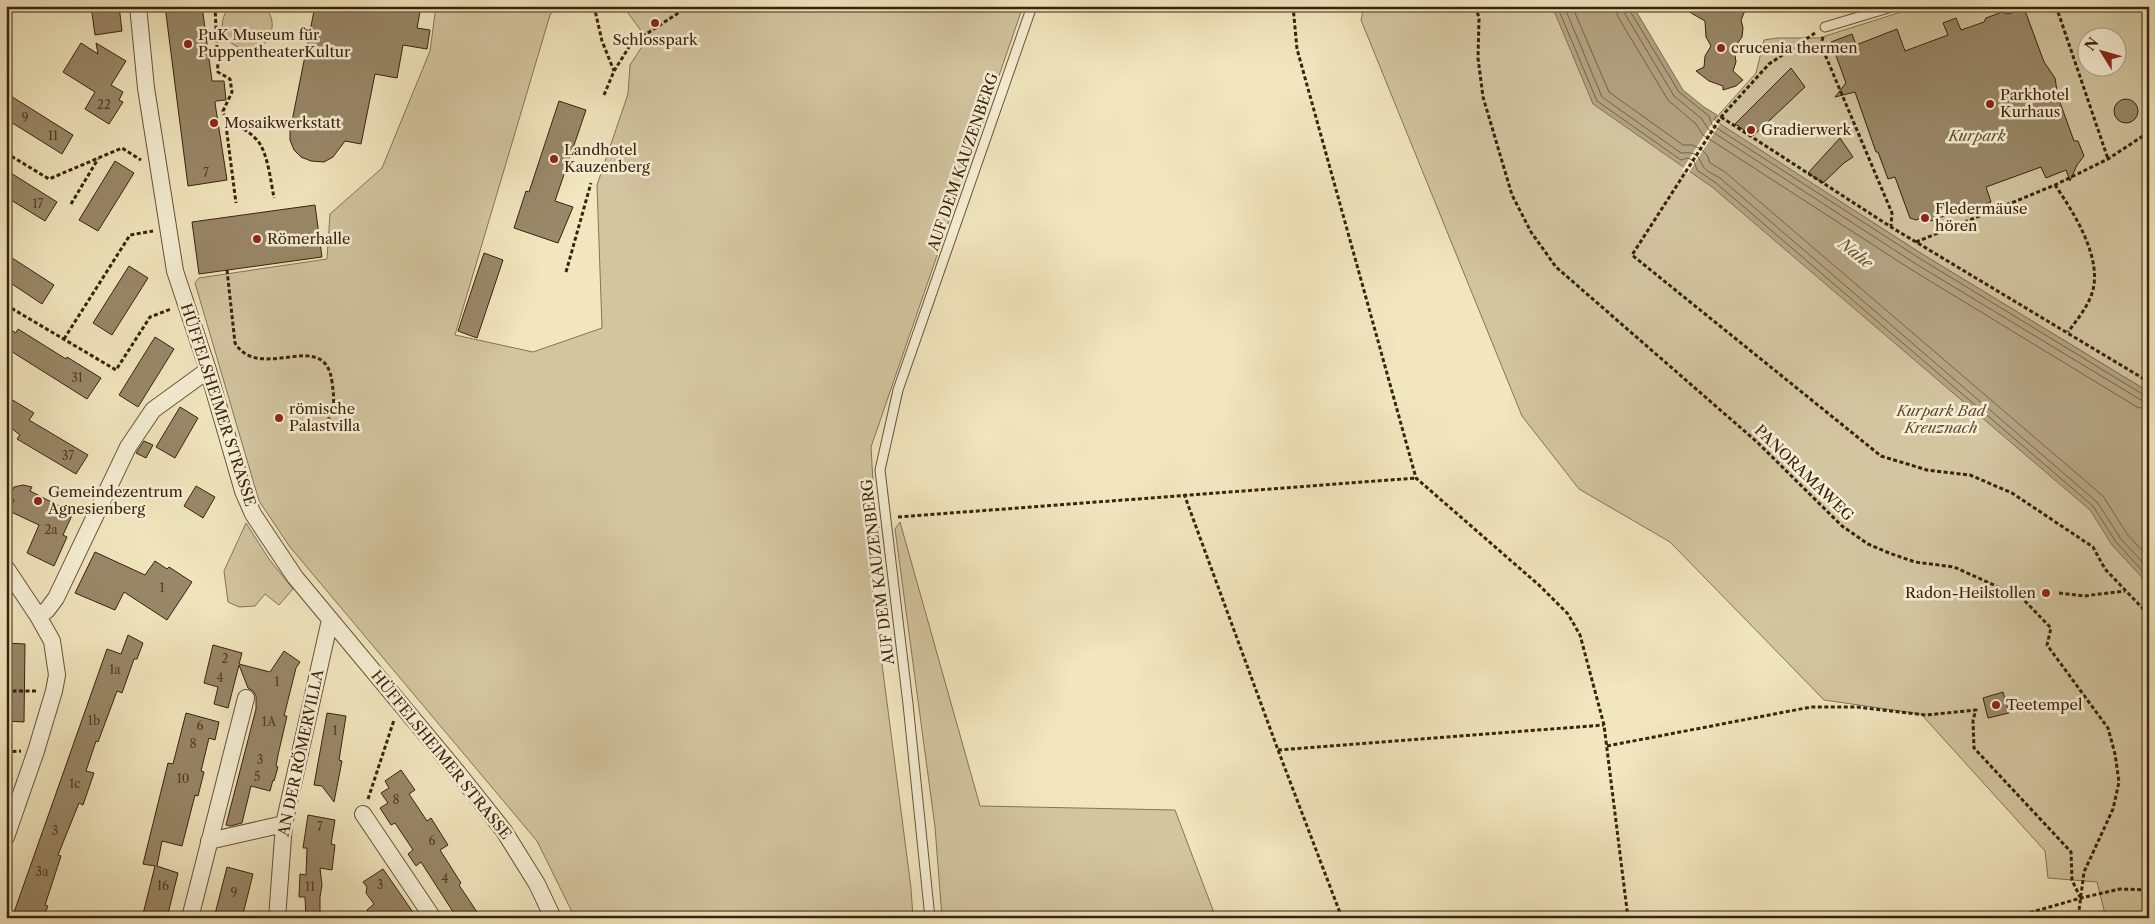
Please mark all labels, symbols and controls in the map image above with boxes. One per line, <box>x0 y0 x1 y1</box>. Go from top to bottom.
marker: Schlosspark <box>649 17 661 29</box>
place label: PuK Museum für PuppentheaterKultur <box>198 25 351 61</box>
north arrow <box>2078 28 2128 78</box>
place label: Schlosspark <box>612 30 699 49</box>
text: N <box>2081 34 2102 54</box>
marker: PuK Museum für PuppentheaterKultur <box>182 38 194 50</box>
place label: crucenia thermen <box>1731 38 1858 57</box>
marker: crucenia thermen <box>1715 42 1727 54</box>
street label: AUF DEM KAUZENBERG <box>923 70 1002 254</box>
place label: Parkhotel Kurhaus <box>2000 85 2070 121</box>
house number: 22 <box>97 97 111 112</box>
marker: Parkhotel Kurhaus <box>1984 98 1996 110</box>
house number: 9 <box>21 110 29 125</box>
place label: Mosaikwerkstatt <box>224 113 342 132</box>
marker: Mosaikwerkstatt <box>208 117 220 129</box>
place label: Gradierwerk <box>1761 120 1852 139</box>
marker: Gradierwerk <box>1745 124 1757 136</box>
park label: Kurpark <box>1948 126 2006 145</box>
house number: 11 <box>48 128 58 143</box>
place label: Landhotel Kauzenberg <box>564 140 650 176</box>
marker: Landhotel Kauzenberg <box>548 153 560 165</box>
house number: 7 <box>203 165 209 180</box>
house number: 17 <box>33 196 44 211</box>
place label: Fledermäuse hören <box>1935 199 2027 235</box>
marker: Fledermäuse hören <box>1919 212 1931 224</box>
place label: Römerhalle <box>267 229 350 248</box>
water label: Nahe <box>1833 232 1878 273</box>
marker: Römerhalle <box>251 233 263 245</box>
street label: HÜFFELSHEIMER STRASSE <box>177 301 260 509</box>
house number: 31 <box>71 370 83 385</box>
place label: römische Palastvilla <box>289 399 360 435</box>
park label: Kurpark Bad Kreuznach <box>1896 401 1988 437</box>
marker: römische Palastvilla <box>273 412 285 424</box>
street label: PANORAMAWEG <box>1751 420 1858 525</box>
house number: 37 <box>62 448 74 463</box>
street label: AUF DEM KAUZENBERG <box>857 478 898 667</box>
place label: Gemeindezentrum Agnesienberg <box>47 482 183 518</box>
marker: Gemeindezentrum Agnesienberg <box>32 495 44 507</box>
house number: 2a <box>44 522 58 537</box>
house number: 1 <box>159 580 165 595</box>
place label: Radon-Heilstollen <box>1905 583 2037 602</box>
marker: Radon-Heilstollen <box>2040 587 2052 599</box>
house number: 2 <box>222 651 229 666</box>
house number: 1a <box>109 662 121 677</box>
street label: HÜFFELSHEIMER STRASSE <box>367 666 516 843</box>
street label: AN DER RÖMERVILLA <box>273 667 328 839</box>
house number: 4 <box>217 670 224 685</box>
house number: 1 <box>274 674 280 689</box>
place label: Teetempel <box>2006 695 2083 714</box>
marker: Teetempel <box>1990 699 2002 711</box>
house number: 1b <box>88 713 100 728</box>
house number: 1A <box>262 714 277 729</box>
house number: 6 <box>196 718 204 733</box>
house number: 1 <box>332 723 338 738</box>
house number: 8 <box>189 736 197 751</box>
house number: 3 <box>257 752 263 767</box>
house number: 5 <box>254 769 260 784</box>
house number: 10 <box>177 771 189 786</box>
house number: 1c <box>69 776 81 791</box>
house number: 8 <box>392 792 400 807</box>
house number: 7 <box>317 819 323 834</box>
house number: 3 <box>52 823 58 838</box>
house number: 6 <box>428 833 436 848</box>
house number: 3a <box>36 864 49 879</box>
house number: 4 <box>442 871 449 886</box>
house number: 3 <box>377 877 383 892</box>
house number: 16 <box>157 878 169 893</box>
house number: 11 <box>305 879 315 894</box>
house number: 9 <box>230 885 238 900</box>

